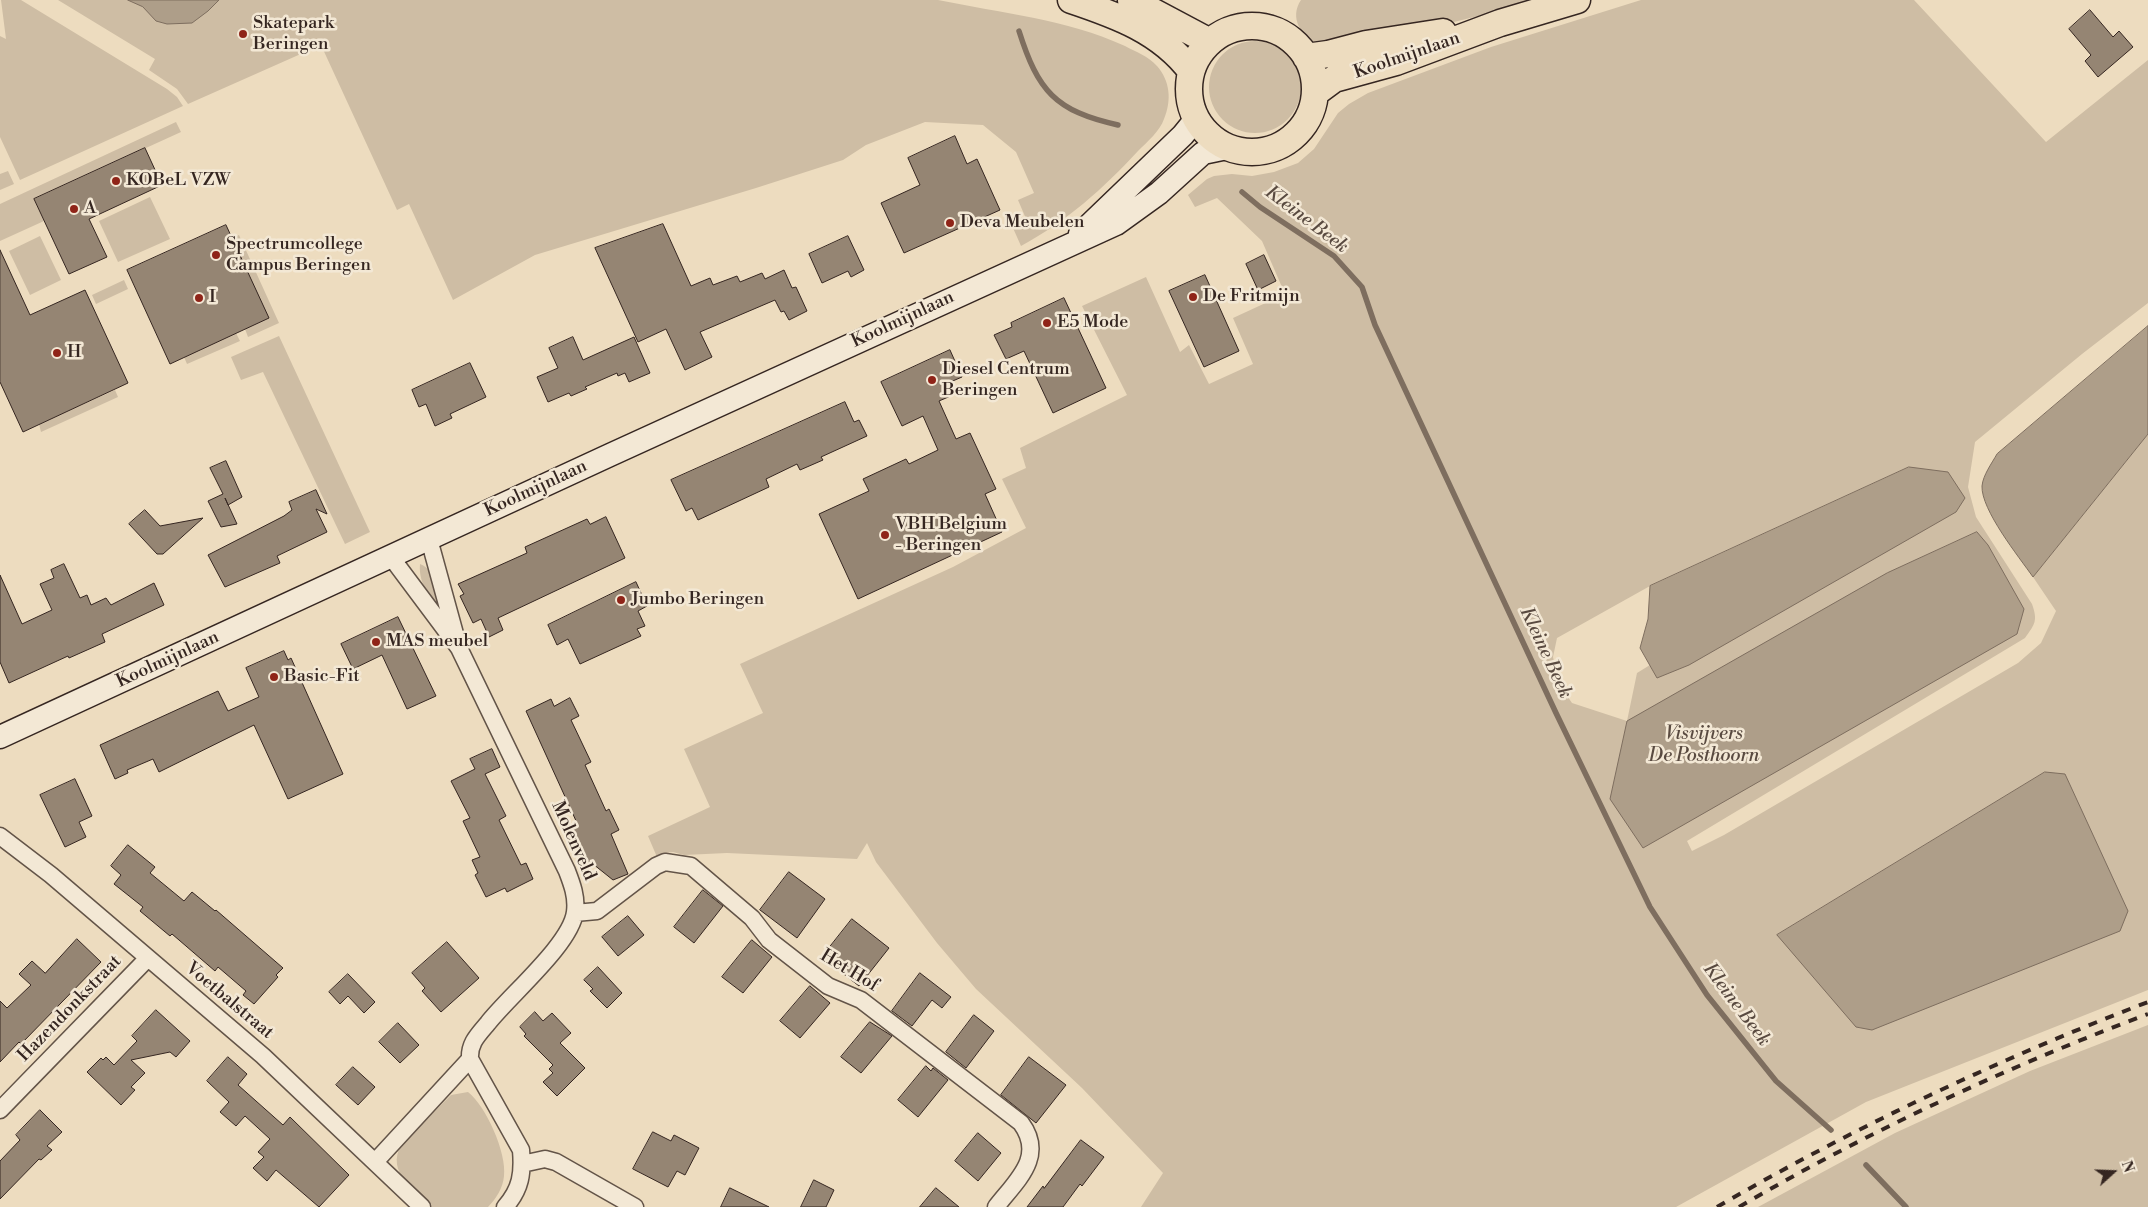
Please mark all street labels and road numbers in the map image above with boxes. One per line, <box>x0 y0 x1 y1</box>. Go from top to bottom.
street label: Koolmijnlaan <box>1351 28 1463 84</box>
street label: Koolmijnlaan <box>848 287 958 353</box>
street label: Koolmijnlaan <box>481 456 591 522</box>
street label: Koolmijnlaan <box>113 627 223 693</box>
street label: Molenveld <box>546 798 600 884</box>
street label: Het Hof <box>816 945 882 997</box>
street label: Hazendonkstraat <box>14 951 126 1067</box>
street label: Voetbalstraat <box>181 958 277 1044</box>

